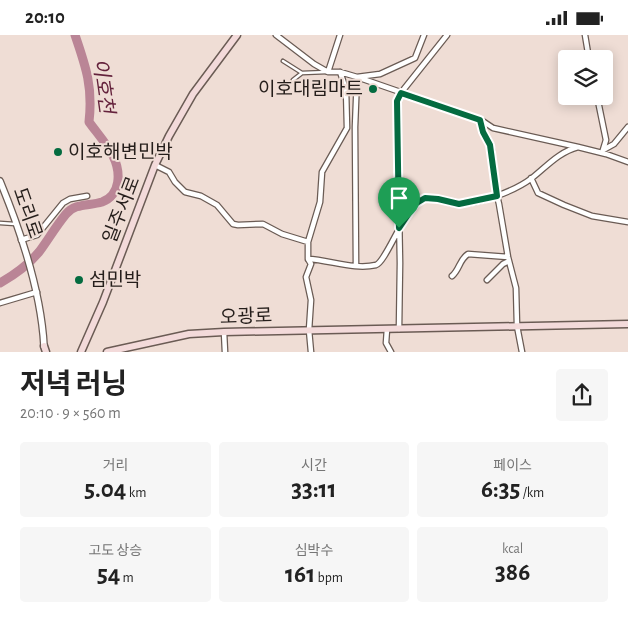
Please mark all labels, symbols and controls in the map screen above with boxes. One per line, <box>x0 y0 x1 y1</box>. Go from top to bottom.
text: 20:10 <box>25 8 65 27</box>
map controls <box>558 50 613 105</box>
button: layers <box>558 50 613 105</box>
water label: 이호천 <box>89 57 118 117</box>
place label: 이호대림마트 <box>258 79 363 99</box>
marker: 이호대림마트 <box>367 83 379 95</box>
place label: 이호해변민박 <box>68 142 173 162</box>
marker: 이호해변민박 <box>52 146 64 158</box>
street label: 일주서로 <box>100 174 143 246</box>
pin <box>378 177 420 228</box>
icon: arrive <box>385 184 413 212</box>
street label: 도리로 <box>9 185 45 241</box>
place label: 섬민박 <box>89 270 141 290</box>
marker: 섬민박 <box>73 274 85 286</box>
street label: 오광로 <box>219 306 273 327</box>
button: share <box>556 369 608 421</box>
text: 저녁 러닝 <box>20 371 127 399</box>
text: 20:10 · 9 × 560 m <box>20 405 121 421</box>
text: 거리 <box>102 459 128 473</box>
text: 시간 <box>301 459 327 473</box>
text: 페이스 <box>493 459 532 473</box>
text: 5.04 <box>84 477 126 502</box>
text: 33:11 <box>291 477 337 502</box>
text: 6:35 <box>481 477 520 502</box>
text: km <box>126 486 146 500</box>
text: /km <box>520 486 544 500</box>
text: kcal <box>502 542 523 556</box>
text: 고도 상승 <box>88 544 142 558</box>
text: 심박수 <box>295 544 333 558</box>
text: 386 <box>495 560 530 585</box>
text: 54 <box>97 562 120 587</box>
text: 161 <box>285 562 315 587</box>
text: m <box>120 571 134 585</box>
text: bpm <box>315 571 343 585</box>

